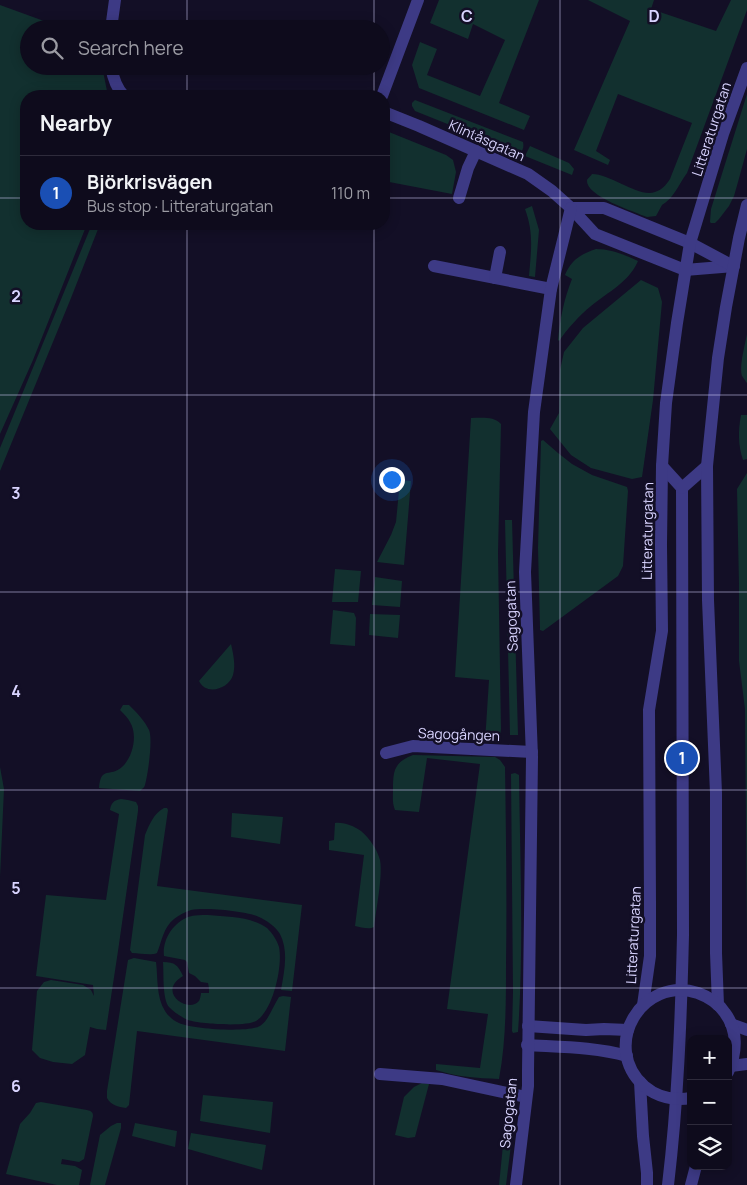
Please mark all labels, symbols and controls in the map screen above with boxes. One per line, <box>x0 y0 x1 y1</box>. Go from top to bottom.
text: C <box>461 5 473 27</box>
text: D <box>648 5 660 27</box>
search box <box>20 20 390 75</box>
icon: search <box>38 34 66 62</box>
text: Search here <box>78 35 184 61</box>
street label: Litteraturgatan <box>687 79 735 179</box>
text: Nearby <box>40 109 112 137</box>
street label: Klintåsgatan <box>446 115 528 165</box>
text: Björkrisvägen <box>87 169 212 195</box>
text: 1 <box>52 182 60 204</box>
text: 110 m <box>331 182 370 204</box>
text: Bus stop · Litteraturgatan <box>87 195 273 217</box>
text: 2 <box>11 285 21 307</box>
your location <box>379 467 405 493</box>
text: 3 <box>11 482 21 504</box>
street label: Litteraturgatan <box>637 482 657 580</box>
street label: Sagogatan <box>500 580 522 652</box>
text: 4 <box>11 680 21 702</box>
street label: Sagogången <box>418 723 500 745</box>
pin: 1 <box>666 739 698 777</box>
text: 5 <box>11 877 21 899</box>
street label: Litteraturgatan <box>621 886 645 984</box>
map controls <box>687 1035 732 1170</box>
button: + <box>687 1035 732 1080</box>
text: 6 <box>11 1075 21 1097</box>
street label: Sagogatan <box>495 1077 521 1149</box>
button: − <box>687 1080 732 1125</box>
button: layers <box>687 1125 732 1170</box>

